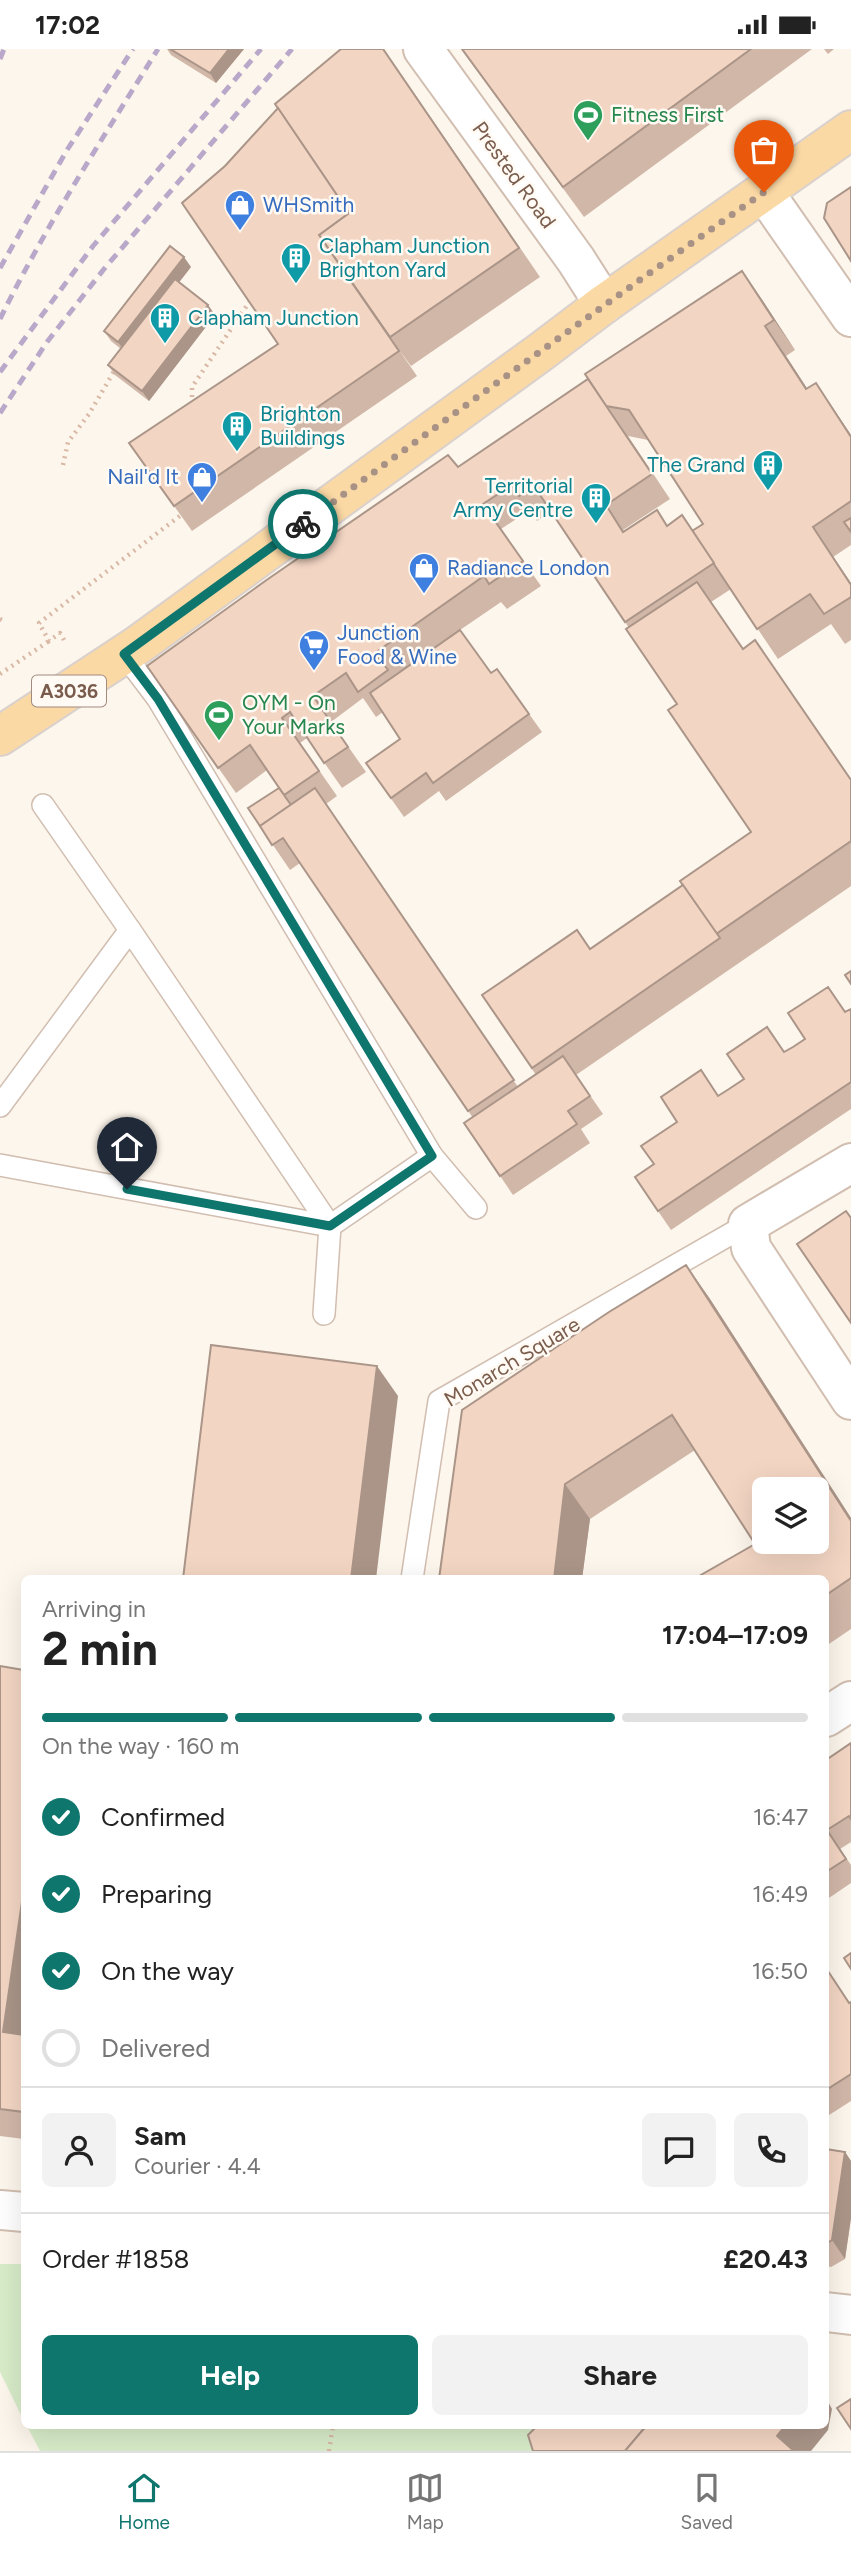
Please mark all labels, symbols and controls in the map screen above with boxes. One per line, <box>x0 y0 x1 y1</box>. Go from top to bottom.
text: 17:02 <box>35 9 100 41</box>
sports icon: Fitness First <box>571 98 605 142</box>
place label: Fitness First <box>611 102 724 127</box>
street label: Prested Road <box>467 117 561 233</box>
pin <box>734 120 794 192</box>
icon: bag <box>745 131 783 169</box>
shop icon: WHSmith <box>223 188 257 232</box>
place label: WHSmith <box>263 192 354 217</box>
place label: Clapham Junction Brighton Yard <box>319 233 490 282</box>
building icon: Clapham Junction Brighton Yard <box>279 241 313 285</box>
building icon: Clapham Junction <box>148 301 182 345</box>
place label: Clapham Junction <box>188 305 359 330</box>
place label: Brighton Buildings <box>260 401 345 450</box>
building icon: Brighton Buildings <box>220 409 254 453</box>
building icon: The Grand <box>751 448 785 492</box>
place label: The Grand <box>647 452 745 477</box>
shop icon: Nail'd It <box>185 460 219 504</box>
place label: Nail'd It <box>107 464 179 489</box>
place label: Territorial Army Centre <box>453 473 573 522</box>
building icon: Territorial Army Centre <box>579 481 613 525</box>
courier <box>268 489 338 559</box>
icon: bike <box>284 505 322 543</box>
shop icon: Radiance London <box>407 551 441 595</box>
place label: Radiance London <box>447 555 610 580</box>
place label: Junction Food & Wine <box>337 620 457 669</box>
supermarket icon: Junction Food & Wine <box>297 628 331 672</box>
road number: A3036 <box>32 675 106 706</box>
place label: OYM - On Your Marks <box>242 690 345 739</box>
sports icon: OYM - On Your Marks <box>202 698 236 742</box>
pin <box>97 1117 157 1189</box>
icon: home <box>108 1128 146 1166</box>
street label: Monarch Square <box>439 1311 584 1412</box>
map controls <box>752 1477 829 1554</box>
button: layers <box>752 1477 829 1554</box>
text: Arriving in <box>42 1595 146 1623</box>
text: 17:04–17:09 <box>662 1619 808 1651</box>
text: 2 min <box>42 1621 158 1677</box>
text: On the way · 160 m <box>42 1732 239 1760</box>
icon: check <box>42 1798 80 1836</box>
text: Confirmed <box>101 1801 225 1833</box>
text: 16:47 <box>753 1803 808 1831</box>
icon: check <box>42 1875 80 1913</box>
text: Preparing <box>101 1878 212 1910</box>
text: 16:49 <box>752 1880 808 1908</box>
icon: check <box>42 1952 80 1990</box>
text: On the way <box>101 1955 234 1987</box>
text: 16:50 <box>752 1957 808 1985</box>
text: Delivered <box>101 2032 210 2064</box>
button: person <box>42 2113 116 2187</box>
button: chat <box>642 2113 716 2187</box>
button: phone <box>734 2113 808 2187</box>
text: Sam <box>134 2120 186 2152</box>
text: Courier · 4.4 <box>134 2152 261 2180</box>
text: Order #1858 <box>42 2243 190 2275</box>
text: £20.43 <box>723 2243 808 2275</box>
button: Help <box>42 2335 418 2415</box>
button: Share <box>432 2335 808 2415</box>
tab: Home <box>118 2469 170 2534</box>
tab: Map <box>406 2469 444 2534</box>
tab: Saved <box>680 2469 733 2534</box>

